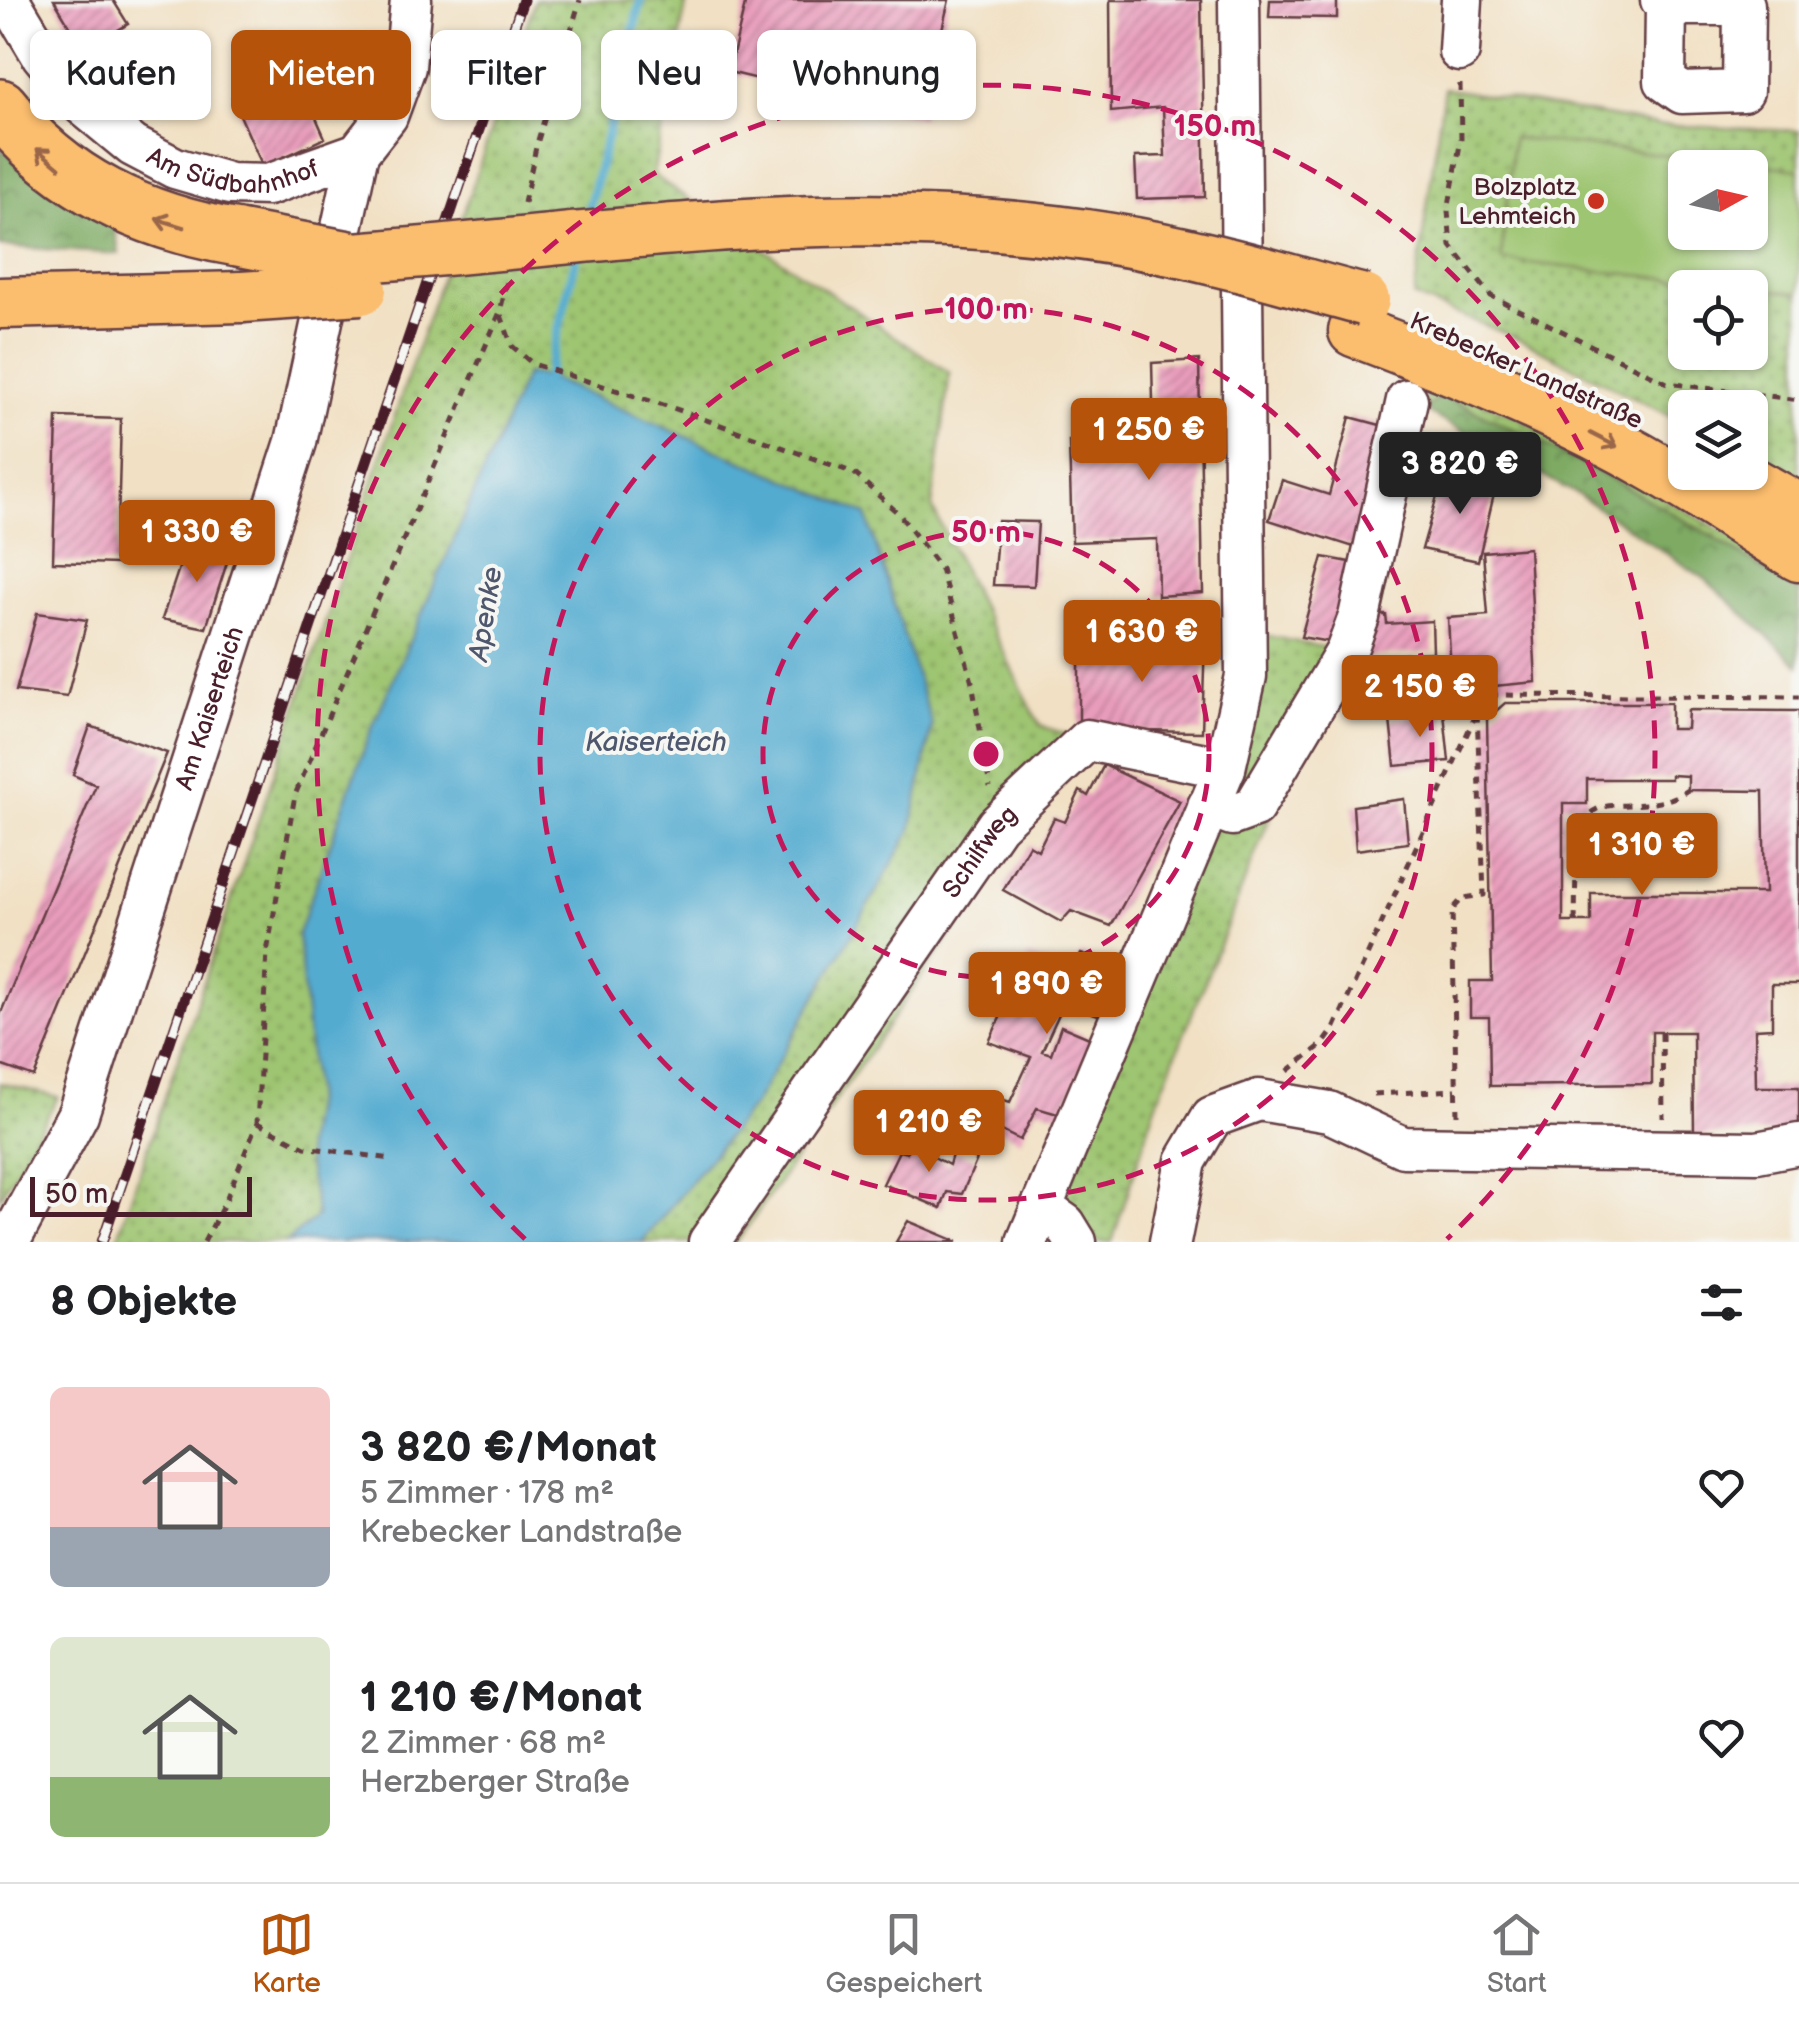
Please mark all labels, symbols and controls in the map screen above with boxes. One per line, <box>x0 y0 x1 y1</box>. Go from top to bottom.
chip: Kaufen <box>30 30 211 120</box>
chip: Mieten <box>231 30 411 120</box>
chip: Filter <box>431 30 581 120</box>
chip: Neu <box>601 30 737 120</box>
chip: Wohnung <box>757 30 976 120</box>
text: 150 m <box>1174 109 1256 145</box>
street label: Am Südbahnhof <box>142 140 323 201</box>
one-way arrow <box>35 148 61 170</box>
north arrow <box>1668 150 1768 250</box>
map controls <box>1668 150 1768 490</box>
place label: Bolzplatz Lehmteich <box>1458 172 1577 232</box>
marker: Bolzplatz Lehmteich <box>1585 190 1607 212</box>
one-way arrow <box>155 213 186 231</box>
button: locate <box>1668 270 1768 370</box>
text: 100 m <box>944 292 1028 328</box>
street label: Krebecker Landstraße <box>1405 306 1647 436</box>
button: layers <box>1668 390 1768 490</box>
pin: 1 250 € <box>1057 398 1241 483</box>
text: 1 250 € <box>1093 411 1205 450</box>
one-way arrow <box>1588 431 1618 450</box>
pin: 3 820 € <box>1368 432 1552 517</box>
text: 3 820 € <box>1401 445 1519 484</box>
pin: 1 330 € <box>105 500 289 585</box>
text: 1 330 € <box>141 513 253 552</box>
text: 50 m <box>951 515 1021 551</box>
water label: Apenke <box>462 565 510 665</box>
pin: 1 630 € <box>1050 600 1234 685</box>
text: 1 630 € <box>1086 613 1198 652</box>
street label: Am Kaiserteich <box>169 623 251 794</box>
pin: 2 150 € <box>1328 655 1512 740</box>
text: 2 150 € <box>1364 668 1476 707</box>
water label: Kaiserteich <box>585 726 727 759</box>
centre of rings <box>968 736 1004 772</box>
street label: Schilfweg <box>936 799 1024 904</box>
pin: 1 310 € <box>1550 813 1734 898</box>
text: 1 310 € <box>1589 826 1695 865</box>
pin: 1 890 € <box>955 952 1139 1037</box>
text: 1 890 € <box>991 965 1103 1004</box>
pin: 1 210 € <box>837 1090 1021 1175</box>
text: 1 210 € <box>876 1103 982 1142</box>
scale bar <box>30 1172 252 1216</box>
text: 50 m <box>45 1178 108 1211</box>
icon: filters <box>1694 1275 1749 1330</box>
text: 8 Objekte <box>50 1277 237 1328</box>
text: 3 820 €/Monat <box>360 1423 656 1474</box>
icon: home <box>130 1427 250 1547</box>
icon: heart <box>1694 1460 1749 1515</box>
text: 5 Zimmer · 178 m² <box>360 1474 614 1513</box>
text: Krebecker Landstraße <box>360 1513 682 1552</box>
text: 1 210 €/Monat <box>360 1673 642 1724</box>
icon: home <box>130 1677 250 1797</box>
icon: heart <box>1694 1710 1749 1765</box>
text: 2 Zimmer · 68 m² <box>360 1724 606 1763</box>
text: Herzberger Straße <box>360 1763 630 1802</box>
tab: Karte <box>252 1907 321 2000</box>
tab: Gespeichert <box>825 1907 982 2000</box>
tab: Start <box>1487 1907 1547 2000</box>

